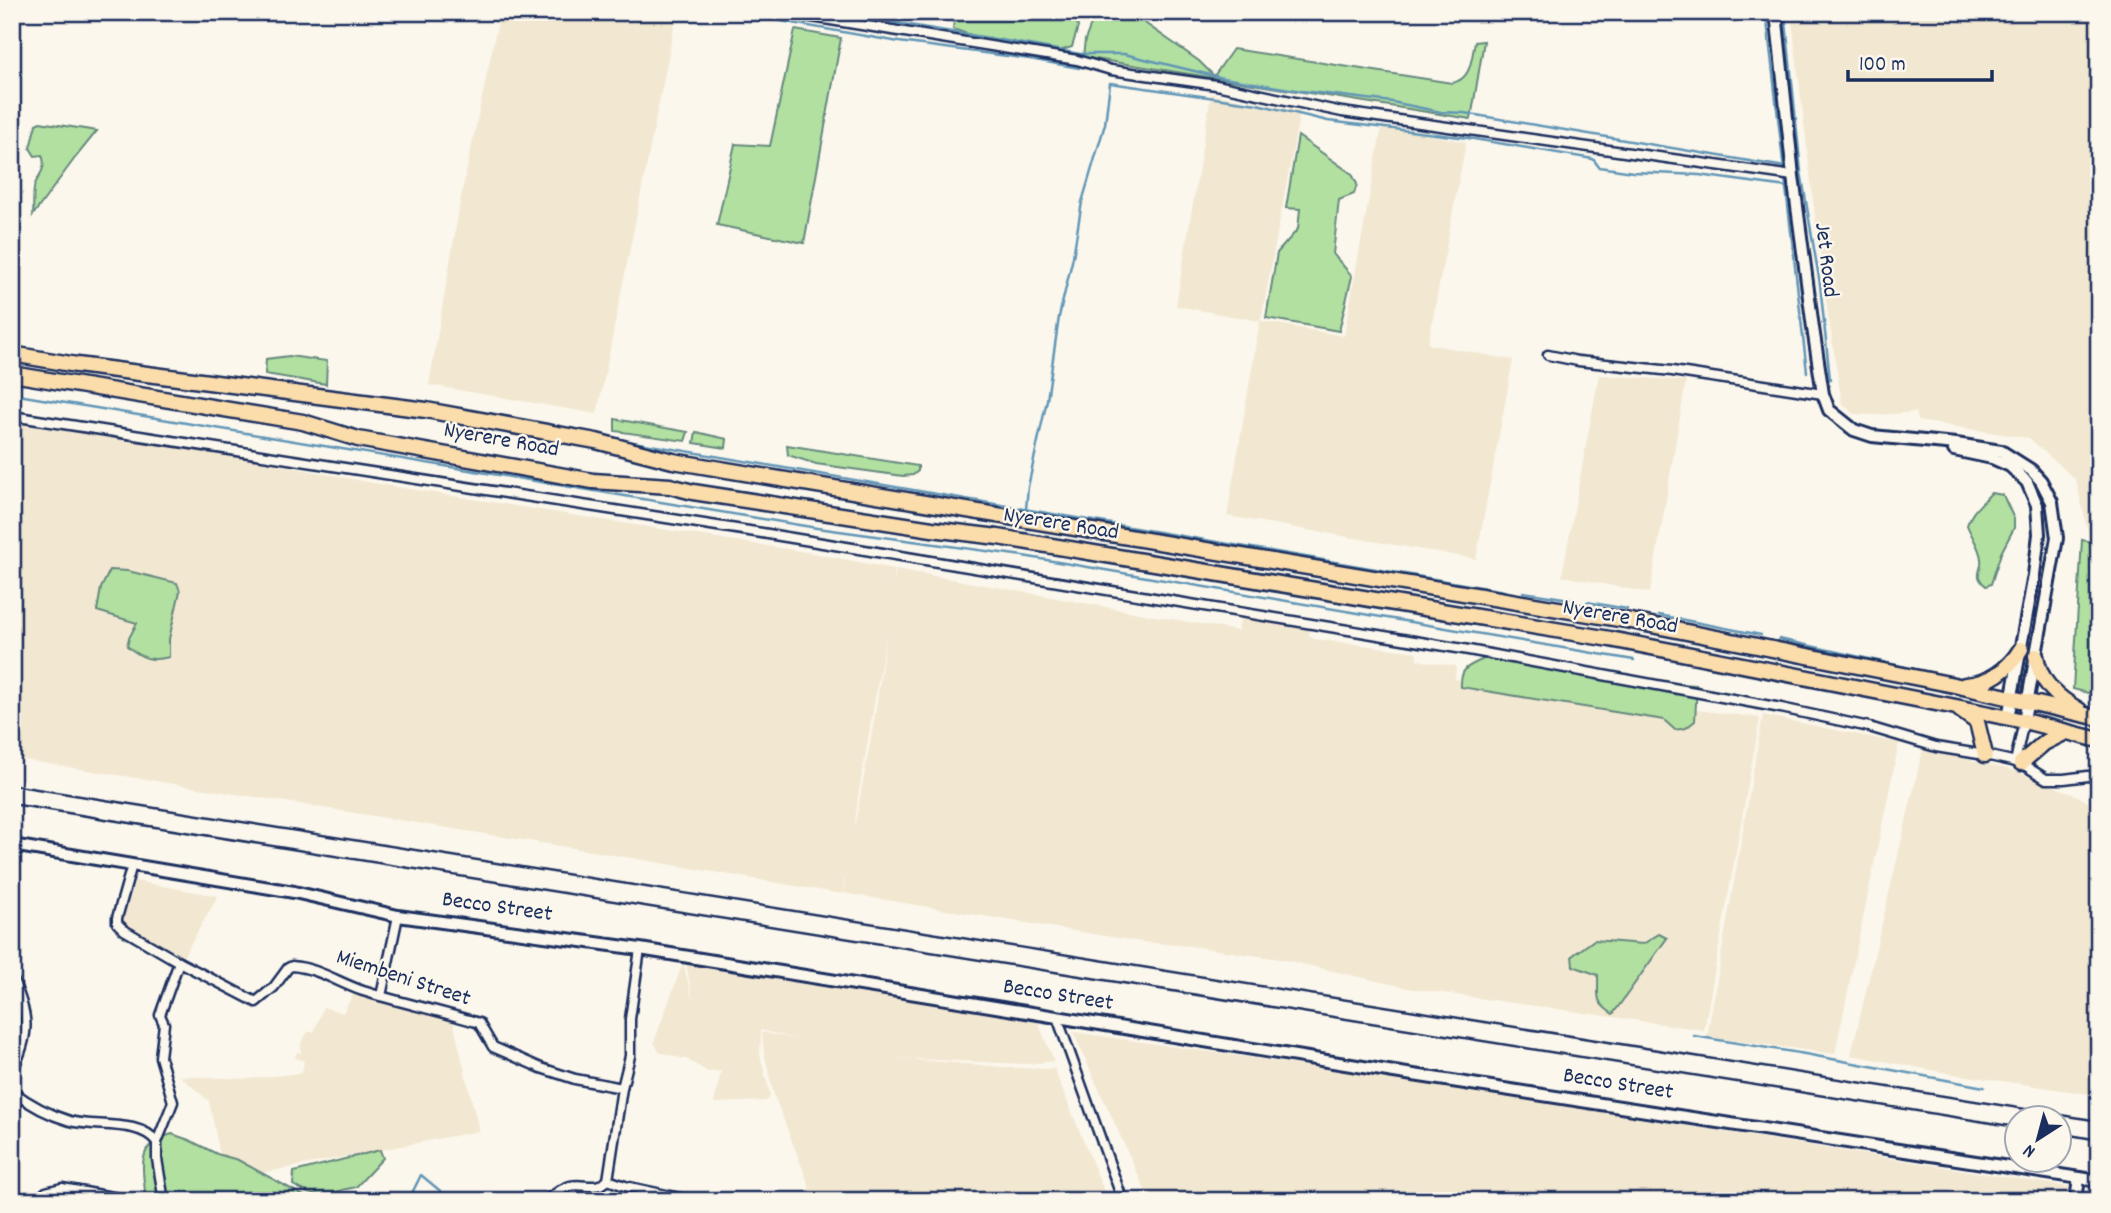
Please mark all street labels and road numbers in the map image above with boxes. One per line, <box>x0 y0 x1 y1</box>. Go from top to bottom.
street label: Jet Road <box>1804 221 1846 299</box>
street label: Nyerere Road <box>441 415 561 467</box>
street label: Nyerere Road <box>1001 500 1121 550</box>
street label: Nyerere Road <box>1560 592 1680 644</box>
street label: Becco Street <box>440 884 554 932</box>
street label: Miembeni Street <box>331 942 475 1016</box>
street label: Becco Street <box>1001 971 1115 1021</box>
street label: Becco Street <box>1561 1060 1675 1110</box>

